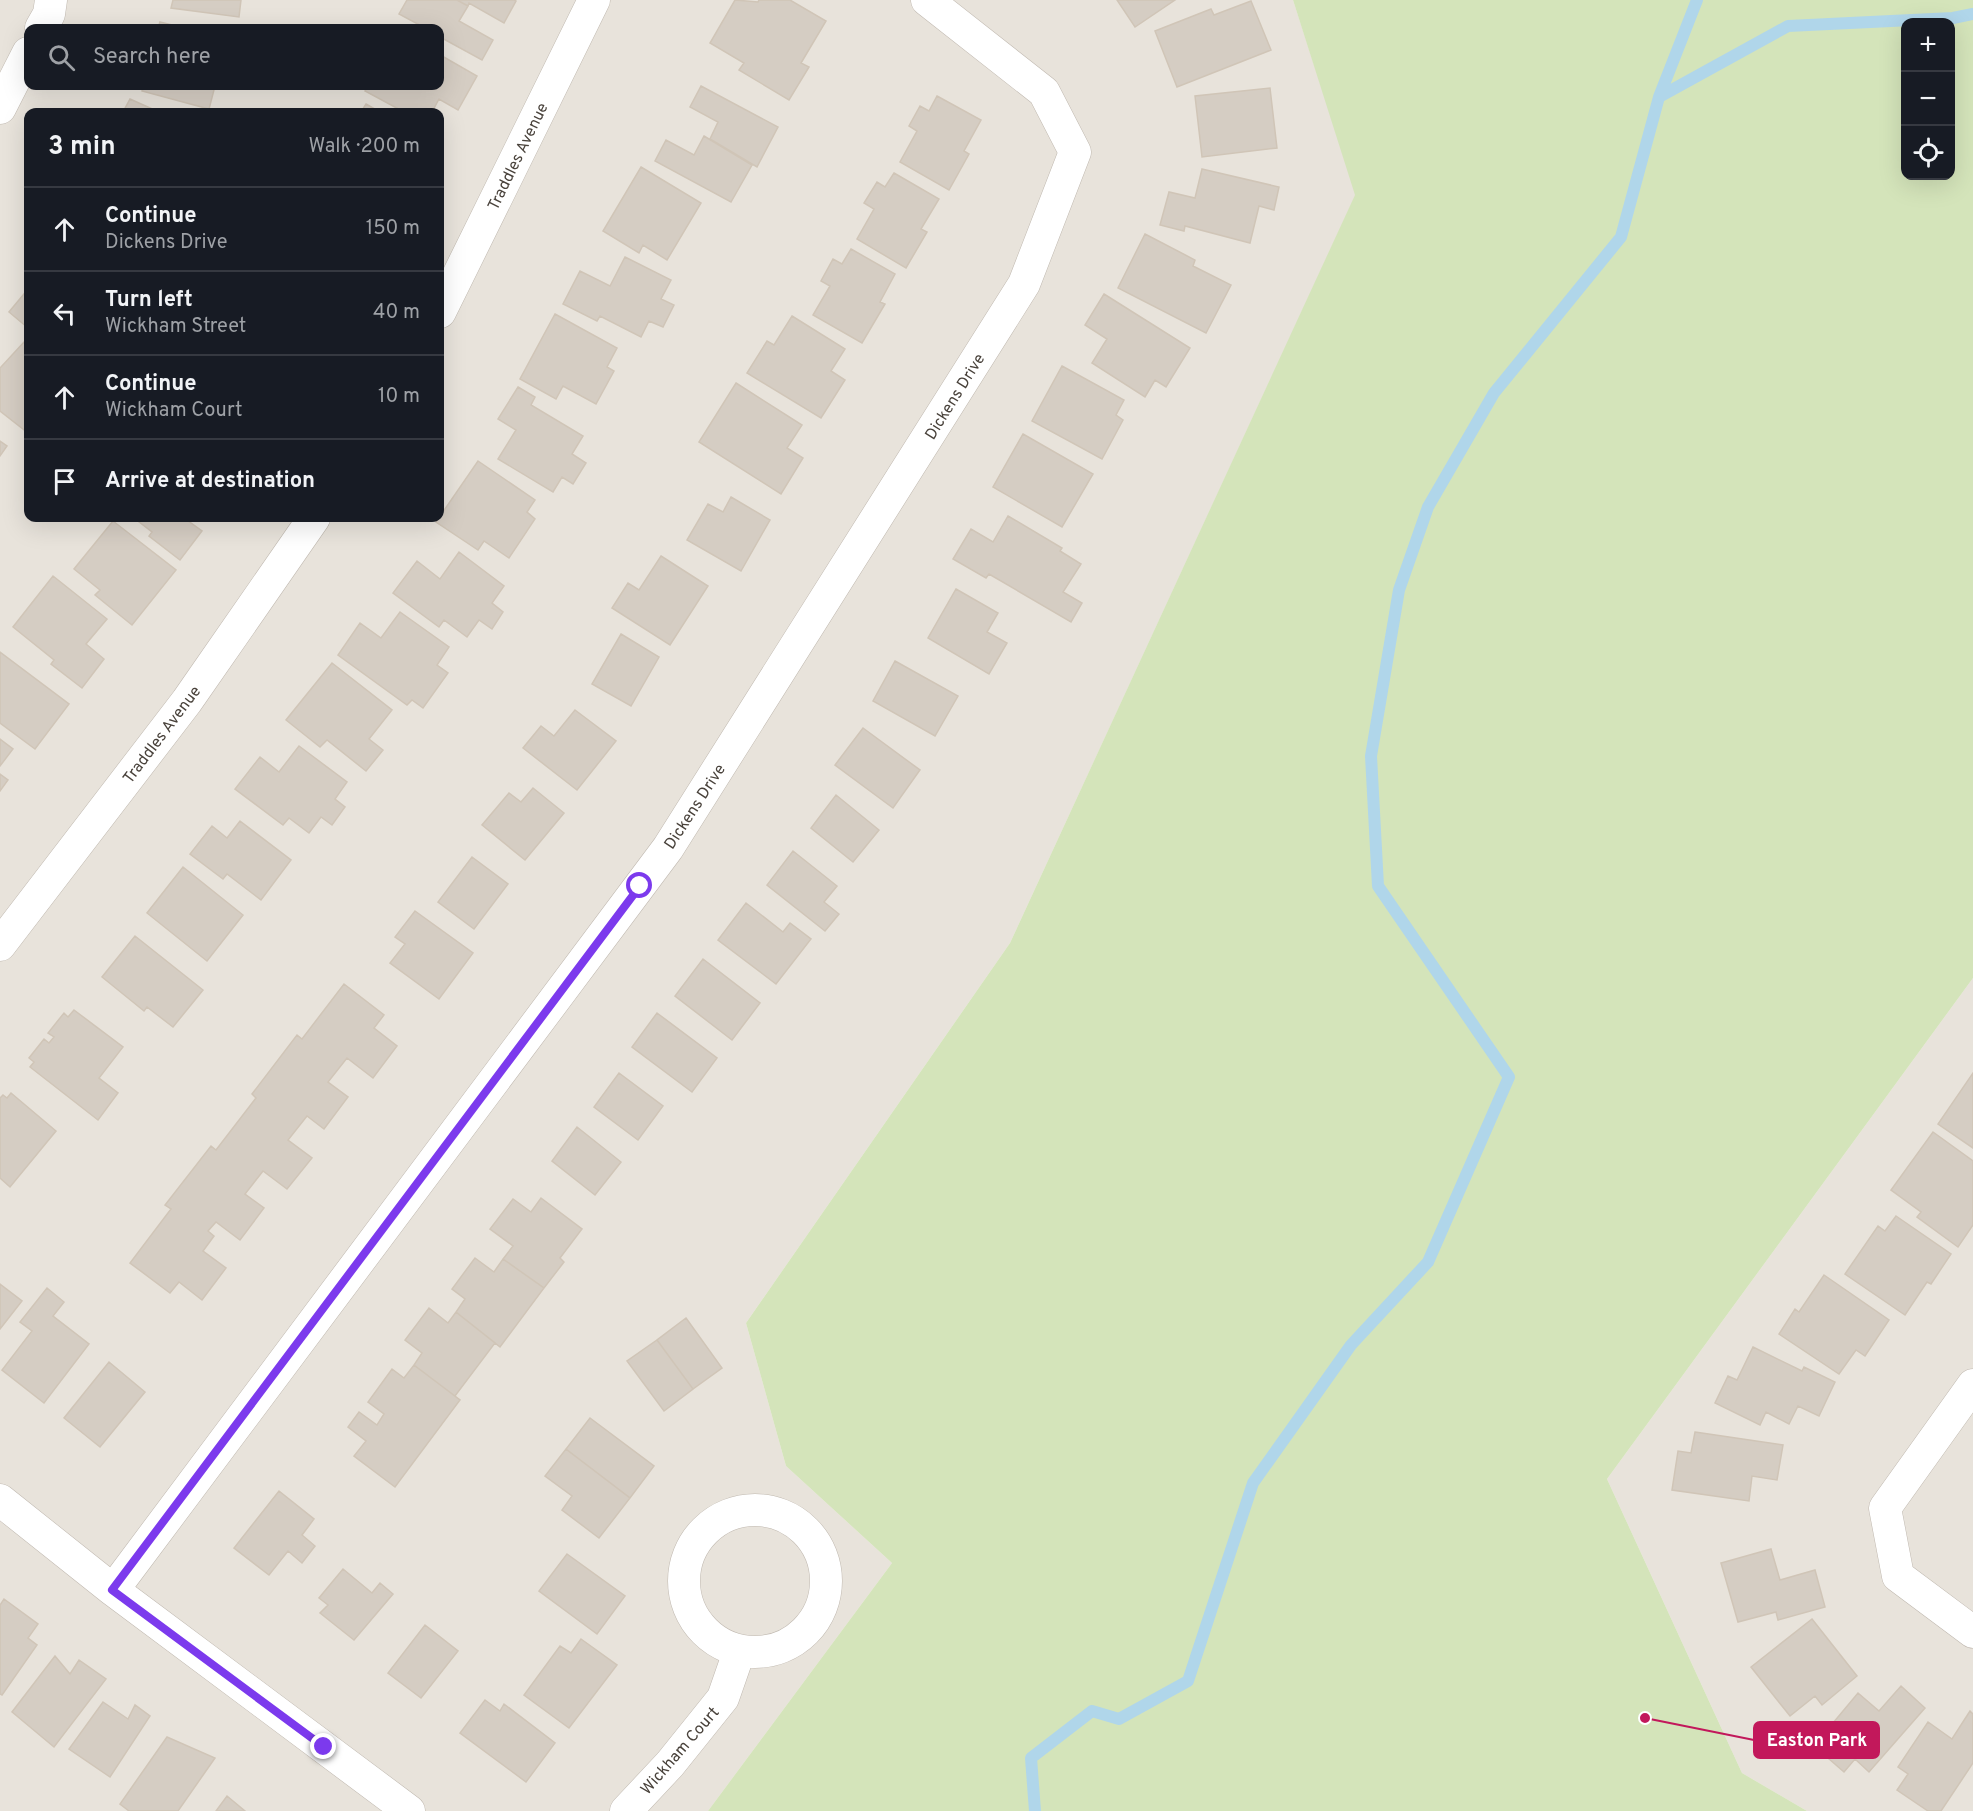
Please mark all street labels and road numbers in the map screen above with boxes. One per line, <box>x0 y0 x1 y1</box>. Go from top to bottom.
street label: Traddles Avenue <box>484 100 553 214</box>
street label: Dickens Drive <box>921 350 990 444</box>
street label: Traddles Avenue <box>119 682 206 788</box>
street label: Dickens Drive <box>661 761 731 854</box>
street label: Wickham Court <box>637 1703 724 1799</box>

